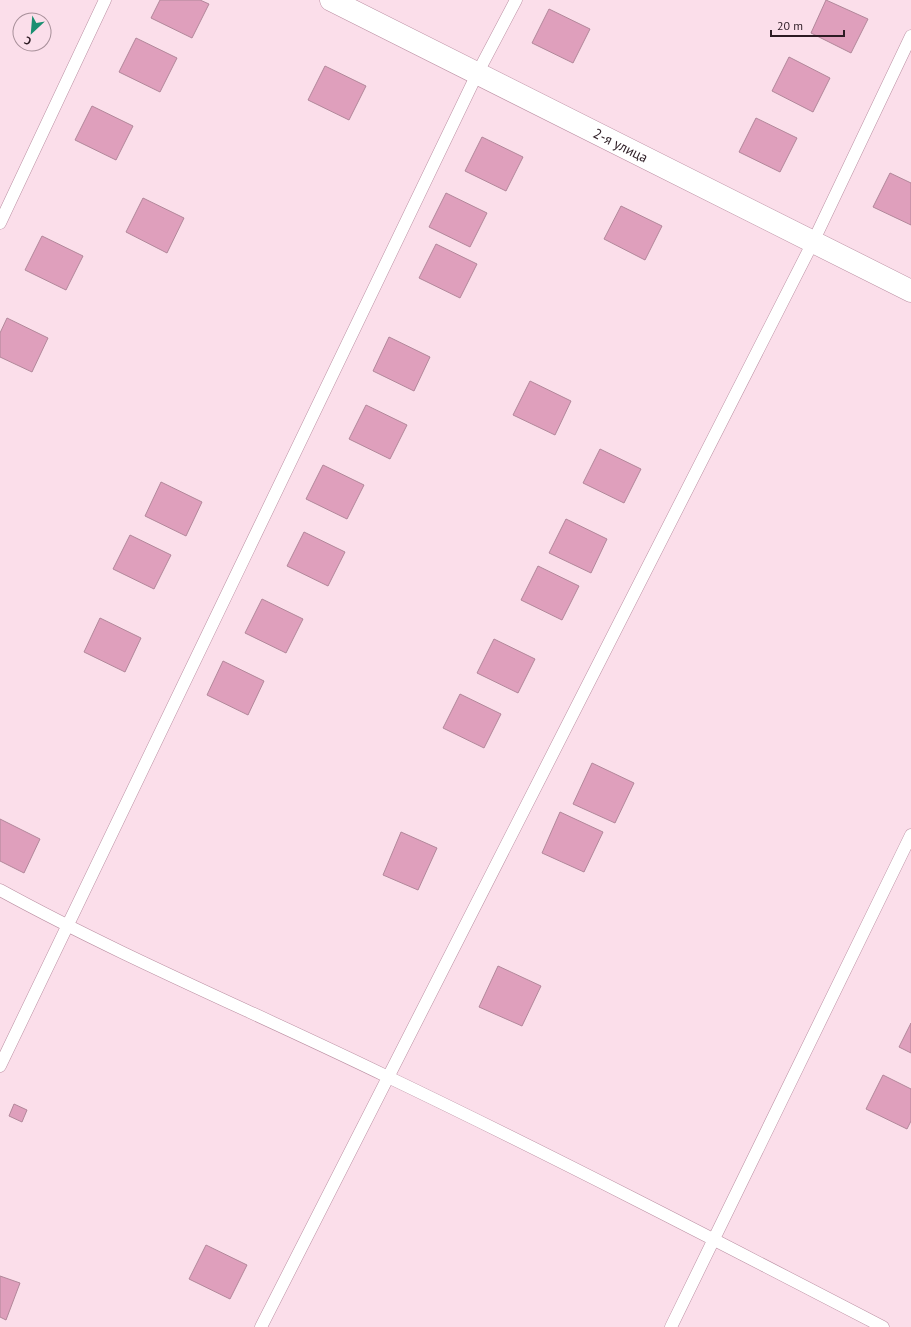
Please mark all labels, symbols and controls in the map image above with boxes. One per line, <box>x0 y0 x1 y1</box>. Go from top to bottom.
north arrow <box>12 12 52 52</box>
scale bar <box>771 12 844 38</box>
text: 20 m <box>777 18 803 33</box>
text: С <box>22 33 33 49</box>
street label: 2-я улица <box>590 124 651 167</box>

